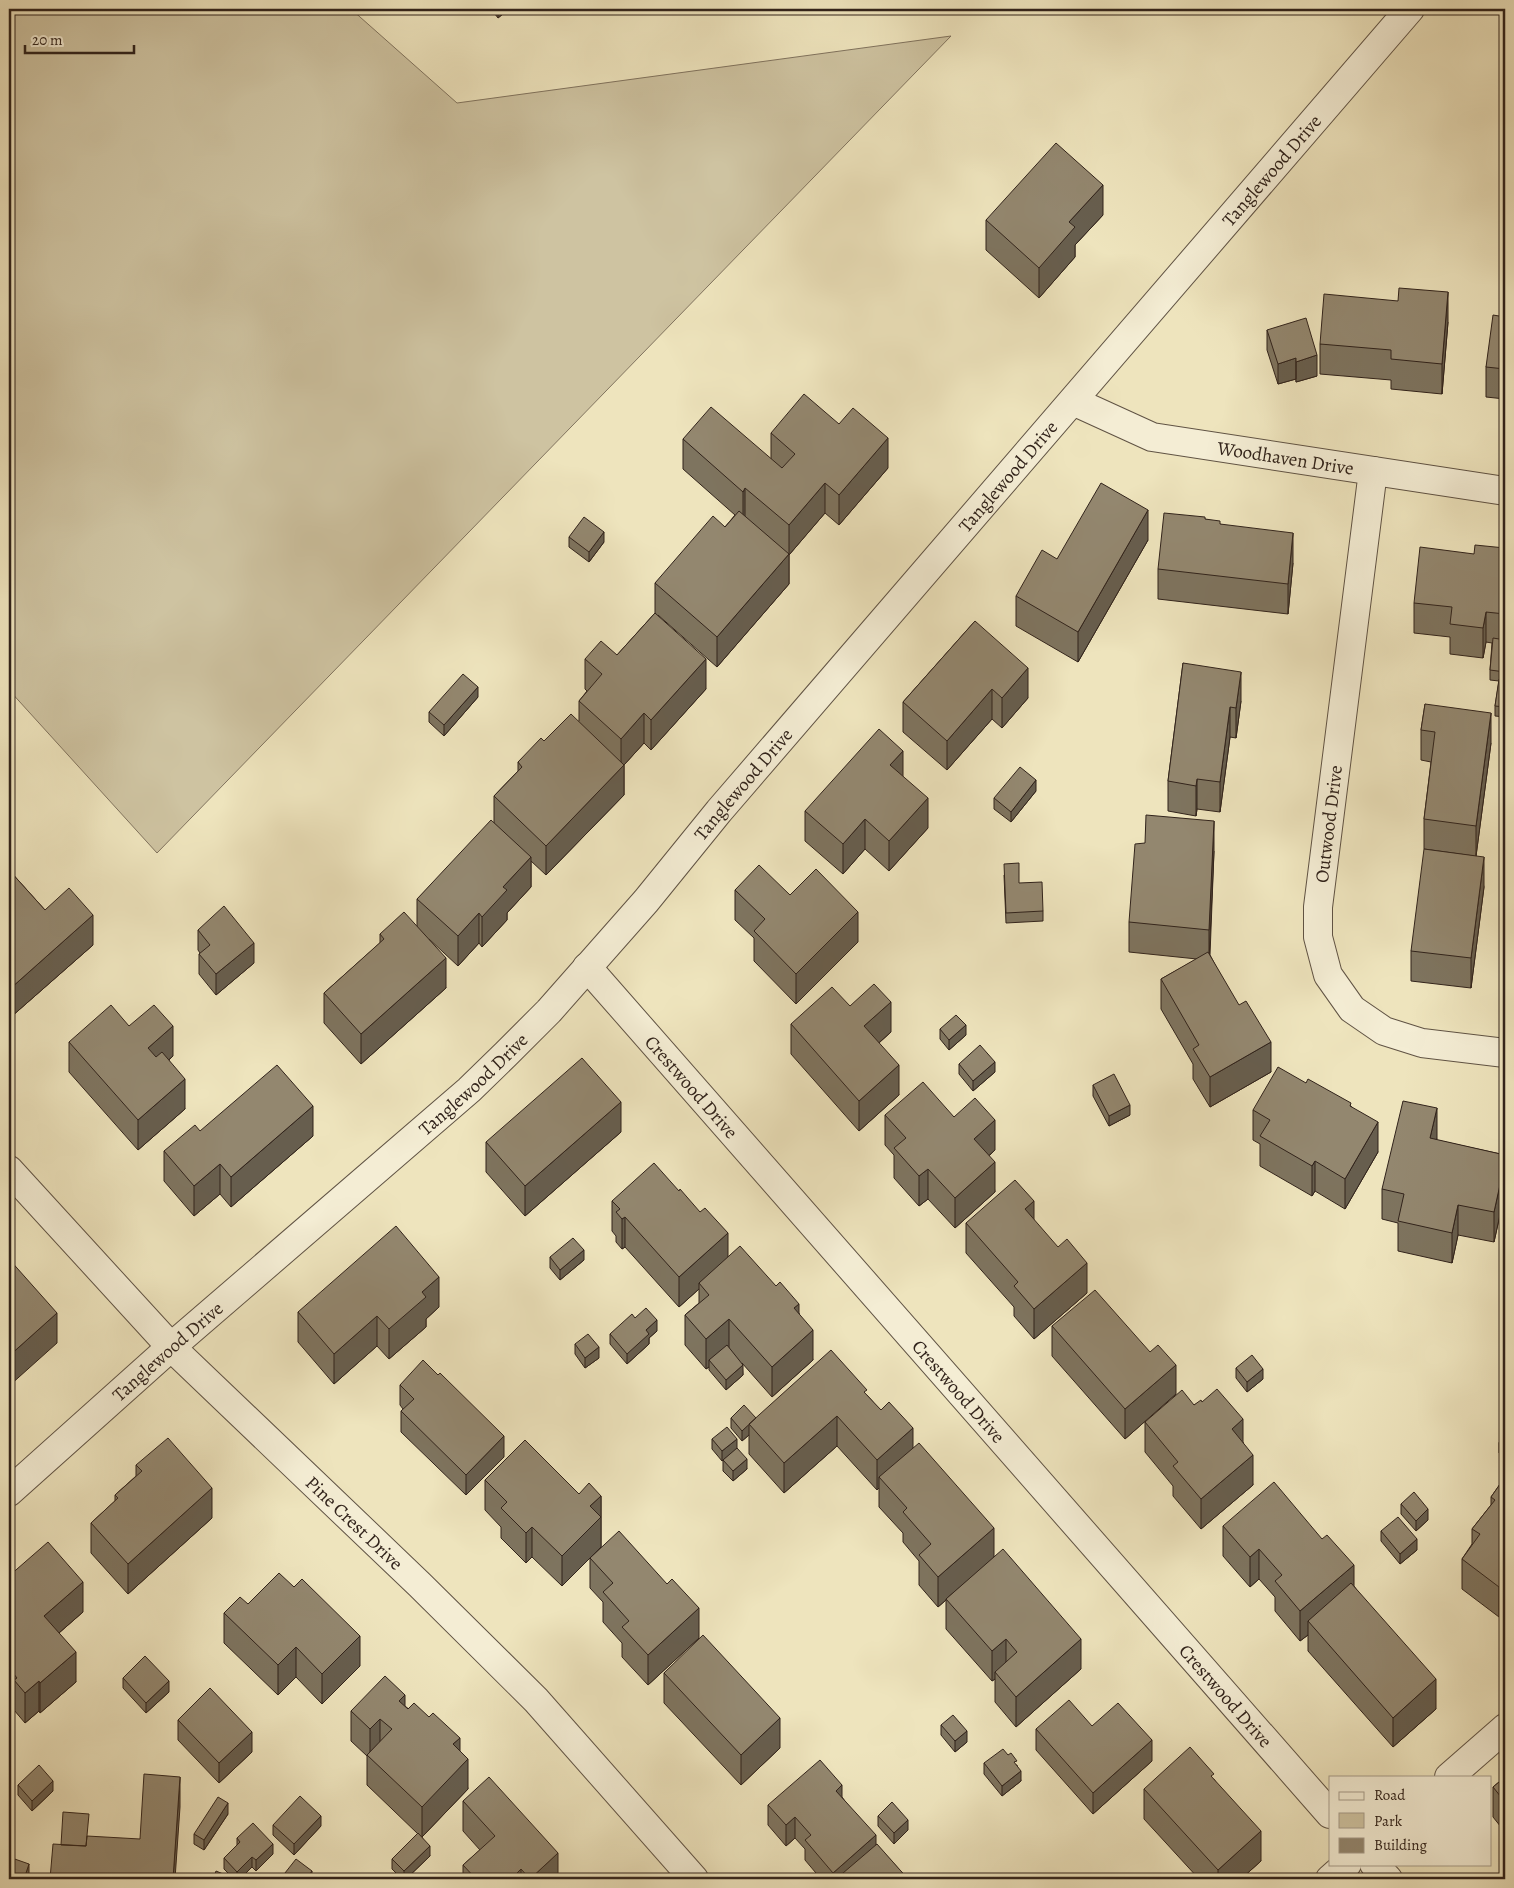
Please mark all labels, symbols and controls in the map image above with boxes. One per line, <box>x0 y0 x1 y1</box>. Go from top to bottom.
scale bar <box>25 22 134 54</box>
text: 20 m <box>32 30 63 50</box>
street label: Tanglewood Drive <box>1216 109 1328 232</box>
street label: Tanglewood Drive <box>953 415 1064 538</box>
street label: Woodhaven Drive <box>1215 435 1355 482</box>
street label: Tanglewood Drive <box>688 723 799 846</box>
street label: Outwood Drive <box>1309 764 1349 884</box>
street label: Tanglewood Drive <box>413 1027 534 1142</box>
street label: Crestwood Drive <box>639 1030 744 1145</box>
street label: Tanglewood Drive <box>107 1296 229 1408</box>
street label: Crestwood Drive <box>906 1334 1011 1449</box>
street label: Pine Crest Drive <box>300 1470 408 1576</box>
street label: Crestwood Drive <box>1173 1639 1278 1753</box>
legend <box>1329 1776 1492 1866</box>
text: Road <box>1374 1785 1406 1805</box>
text: Park <box>1374 1811 1403 1831</box>
text: Building <box>1374 1835 1427 1855</box>

